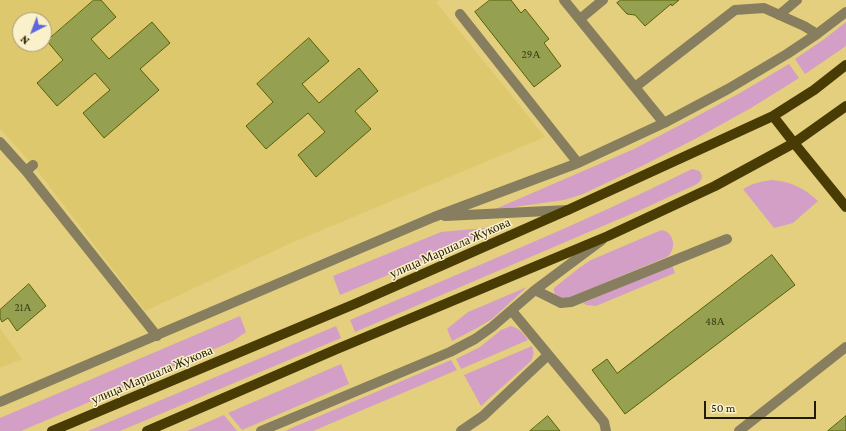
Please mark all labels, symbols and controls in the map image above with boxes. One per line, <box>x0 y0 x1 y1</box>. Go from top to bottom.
north arrow <box>12 12 52 52</box>
text: N <box>18 33 31 47</box>
house number: 29А <box>522 48 540 62</box>
street label: улица Маршала Жукова <box>387 214 513 282</box>
house number: 21А <box>15 301 31 315</box>
house number: 48А <box>705 315 725 329</box>
street label: улица Маршала Жукова <box>89 342 215 408</box>
scale bar <box>706 393 818 419</box>
text: 50 m <box>711 401 735 415</box>

